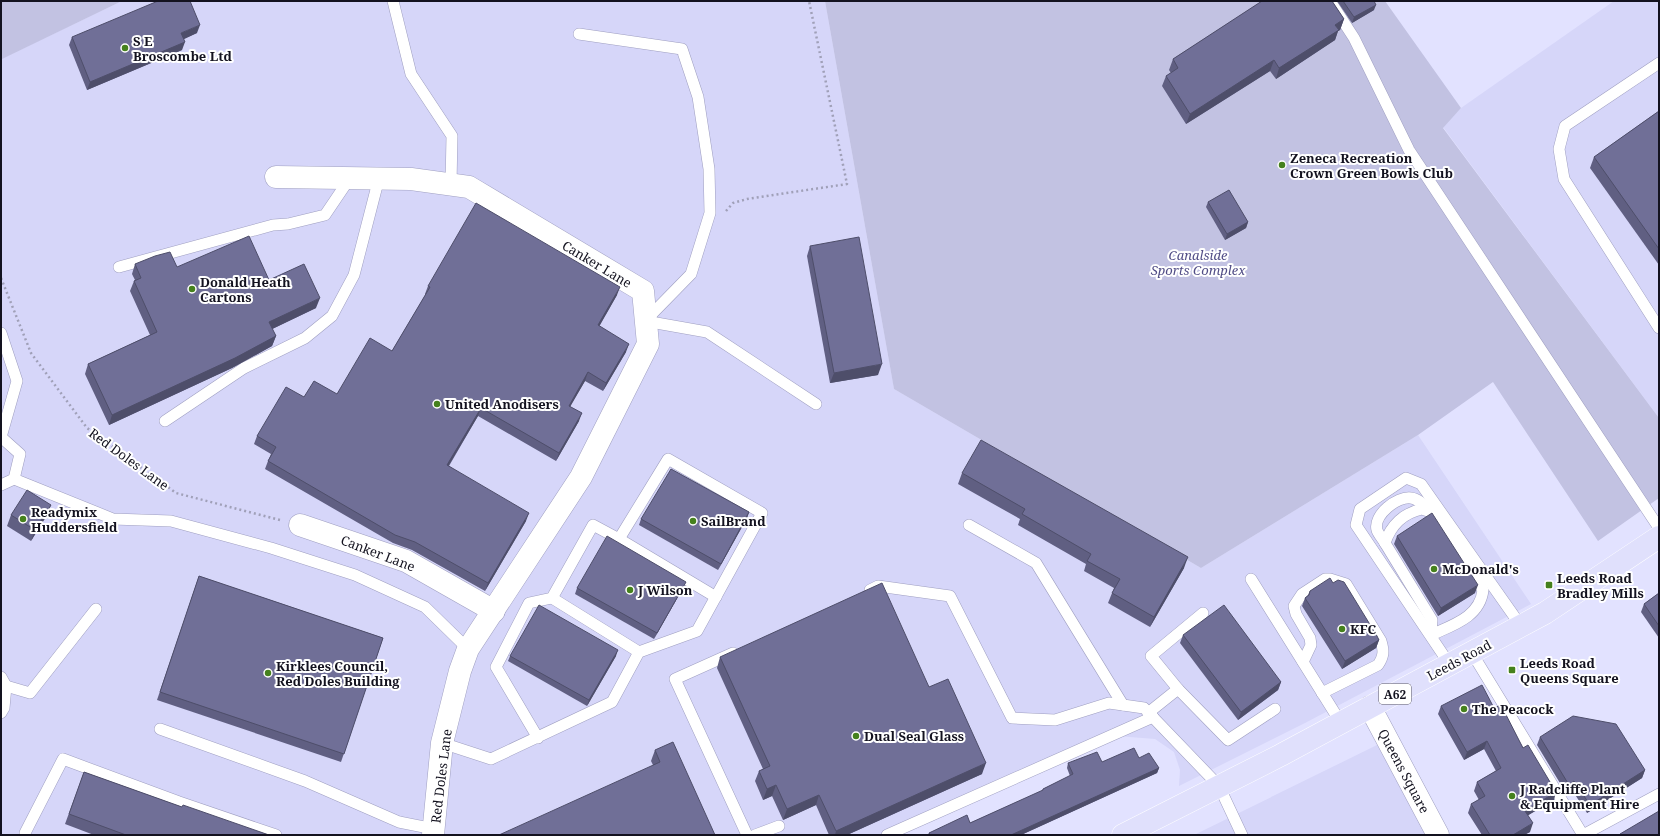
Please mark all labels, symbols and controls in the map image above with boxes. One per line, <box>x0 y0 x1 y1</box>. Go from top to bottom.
place label: S E Broscombe Ltd <box>133 32 232 65</box>
marker: S E Broscombe Ltd <box>120 43 130 53</box>
place label: Zeneca Recreation Crown Green Bowls Club <box>1290 149 1453 182</box>
marker: Zeneca Recreation Crown Green Bowls Club <box>1277 160 1287 170</box>
street label: Canker Lane <box>559 236 635 292</box>
park label: Canalside Sports Complex <box>1151 246 1246 279</box>
place label: Donald Heath Cartons <box>200 273 291 306</box>
marker: Donald Heath Cartons <box>187 284 197 294</box>
place label: United Anodisers <box>445 395 559 413</box>
marker: United Anodisers <box>432 399 442 409</box>
street label: Red Doles Lane <box>85 424 173 494</box>
place label: Readymix Huddersfield <box>31 503 118 536</box>
place label: SailBrand <box>701 512 766 530</box>
marker: Readymix Huddersfield <box>18 514 28 524</box>
marker: SailBrand <box>688 516 698 526</box>
street label: Canker Lane <box>338 531 418 575</box>
place label: McDonald's <box>1442 560 1519 578</box>
marker: McDonald's <box>1429 564 1439 574</box>
place label: Leeds Road Bradley Mills <box>1557 569 1644 602</box>
marker: Leeds Road Bradley Mills <box>1544 580 1554 590</box>
place label: J Wilson <box>637 581 693 599</box>
marker: J Wilson <box>625 585 635 595</box>
place label: KFC <box>1350 620 1377 638</box>
marker: KFC <box>1337 624 1347 634</box>
street label: Leeds Road <box>1424 635 1494 685</box>
place label: Leeds Road Queens Square <box>1520 654 1619 687</box>
place label: Kirklees Council, Red Doles Building <box>276 657 400 690</box>
marker: Leeds Road Queens Square <box>1507 665 1517 675</box>
marker: Kirklees Council, Red Doles Building <box>263 668 273 678</box>
road number: A62 <box>1379 684 1411 704</box>
place label: The Peacock <box>1472 700 1554 718</box>
marker: The Peacock <box>1459 704 1469 714</box>
street label: Queens Square <box>1374 726 1434 816</box>
place label: Dual Seal Glass <box>864 727 964 745</box>
street label: Red Doles Lane <box>426 728 456 824</box>
marker: Dual Seal Glass <box>851 731 861 741</box>
place label: J Radcliffe Plant & Equipment Hire <box>1519 780 1639 813</box>
marker: J Radcliffe Plant & Equipment Hire <box>1507 791 1517 801</box>

